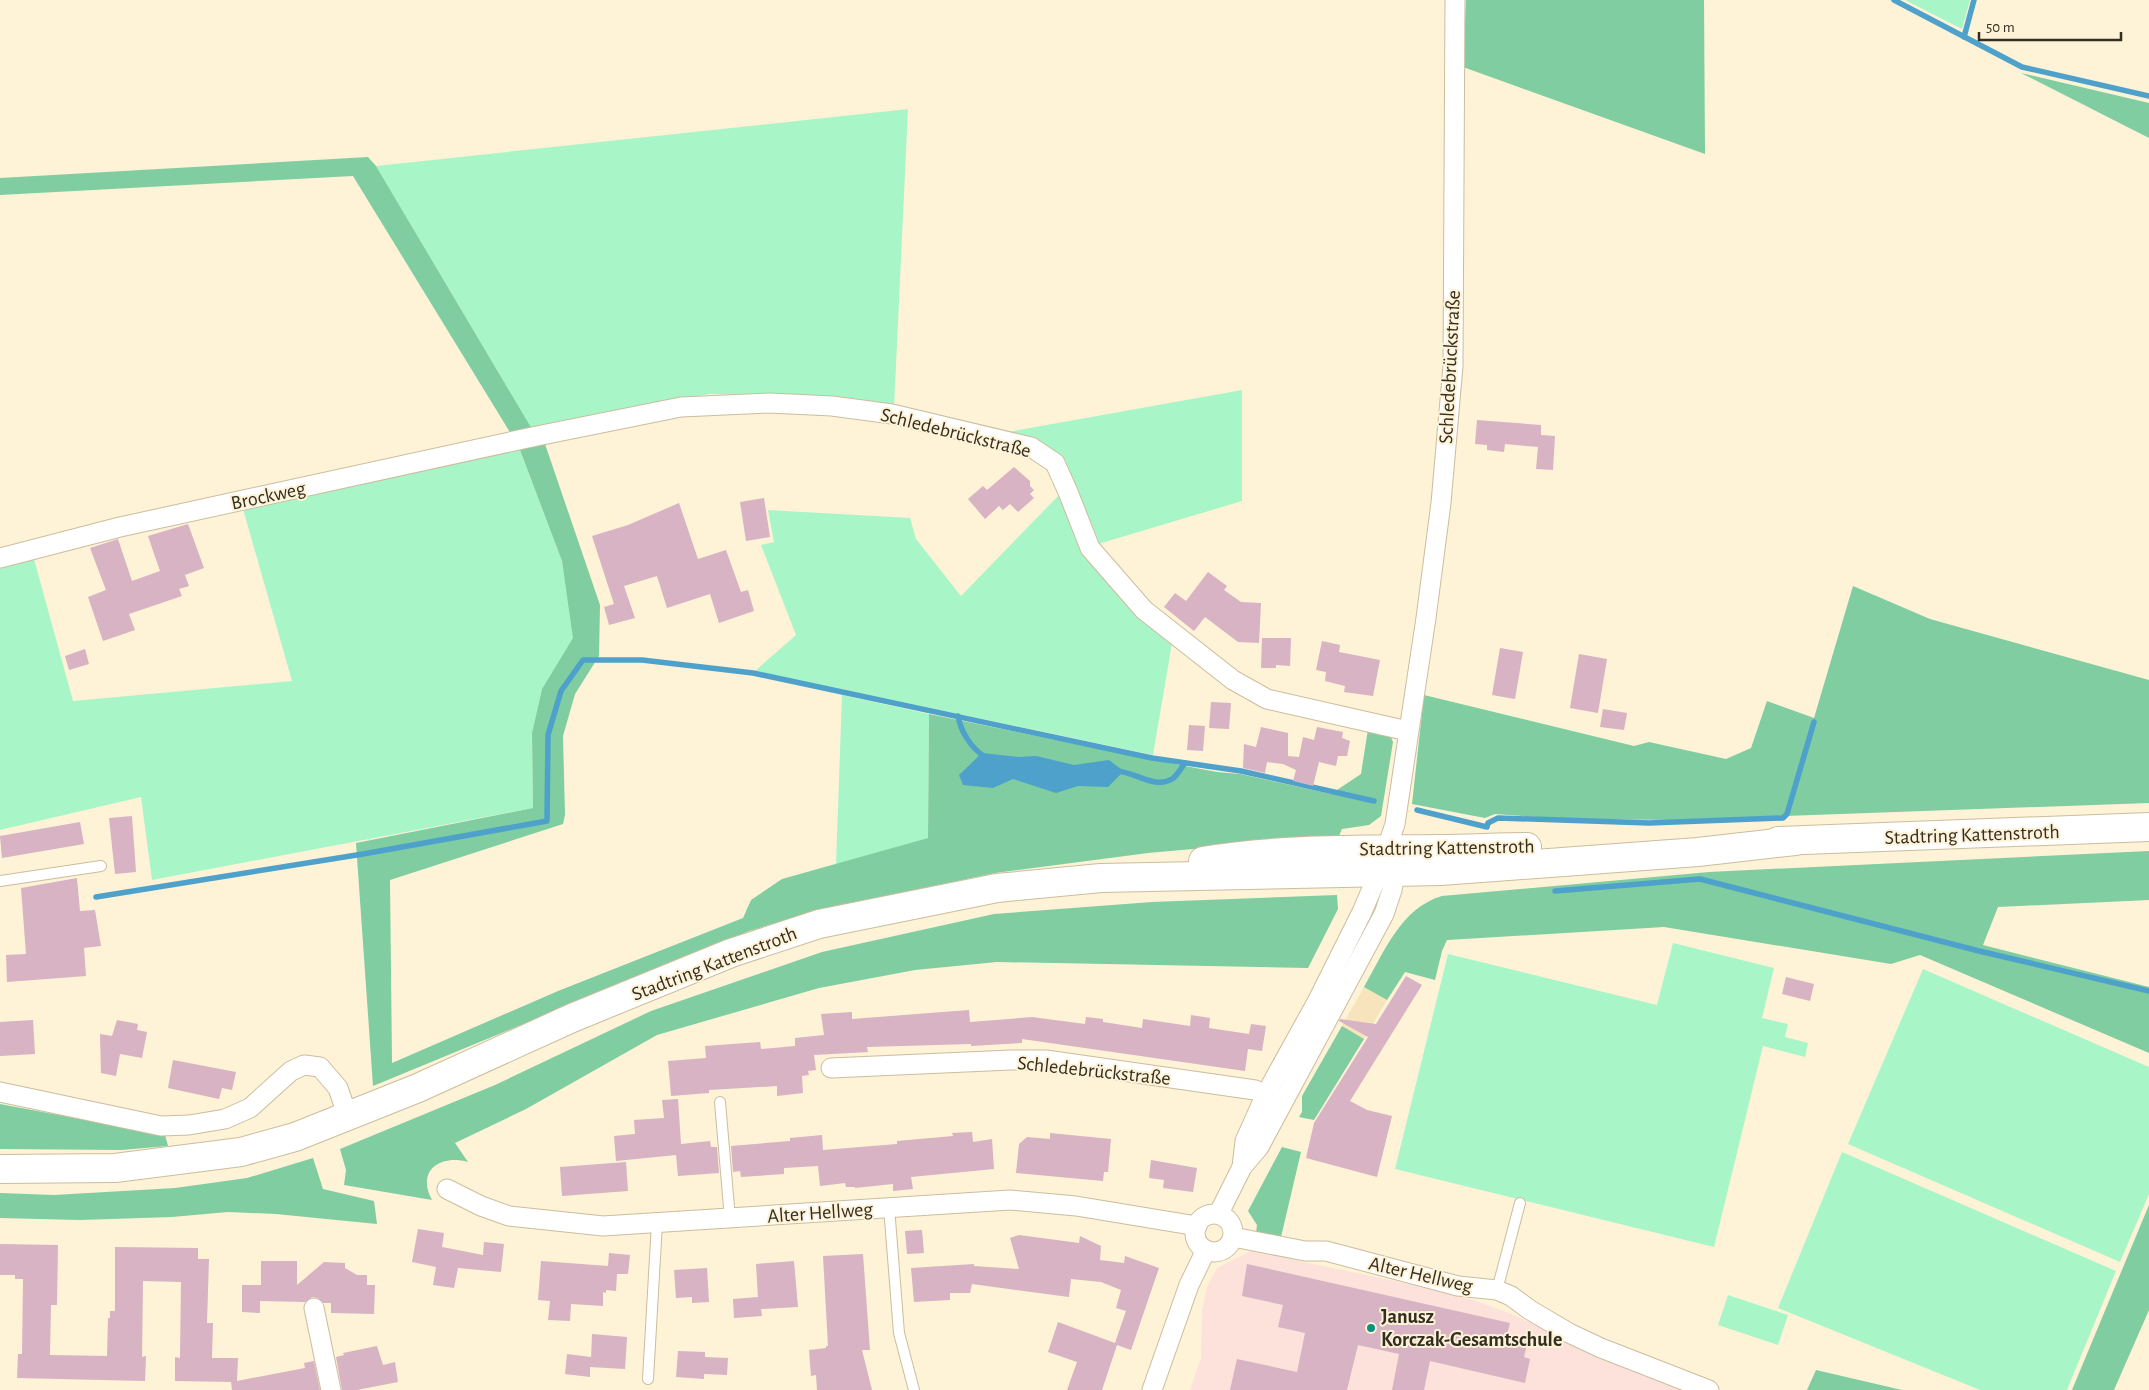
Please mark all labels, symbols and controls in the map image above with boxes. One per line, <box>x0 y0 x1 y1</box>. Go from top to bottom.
scale bar <box>1979 10 2122 42</box>
text: 50 m <box>1986 20 2015 35</box>
street label: Schledebrückstraße <box>1436 290 1464 444</box>
street label: Schledebrückstraße <box>879 405 1033 461</box>
street label: Brockweg <box>229 478 307 514</box>
street label: Stadtring Kattenstroth <box>1884 822 2060 848</box>
street label: Stadtring Kattenstroth <box>1359 836 1535 860</box>
street label: Stadtring Kattenstroth <box>629 923 800 1005</box>
street label: Schledebrückstraße <box>1016 1053 1172 1089</box>
street label: Alter Hellweg <box>767 1199 874 1227</box>
street label: Alter Hellweg <box>1367 1253 1475 1297</box>
place label: Janusz Korczak-Gesamtschule <box>1381 1307 1562 1350</box>
marker: Janusz Korczak-Gesamtschule <box>1365 1322 1377 1334</box>

